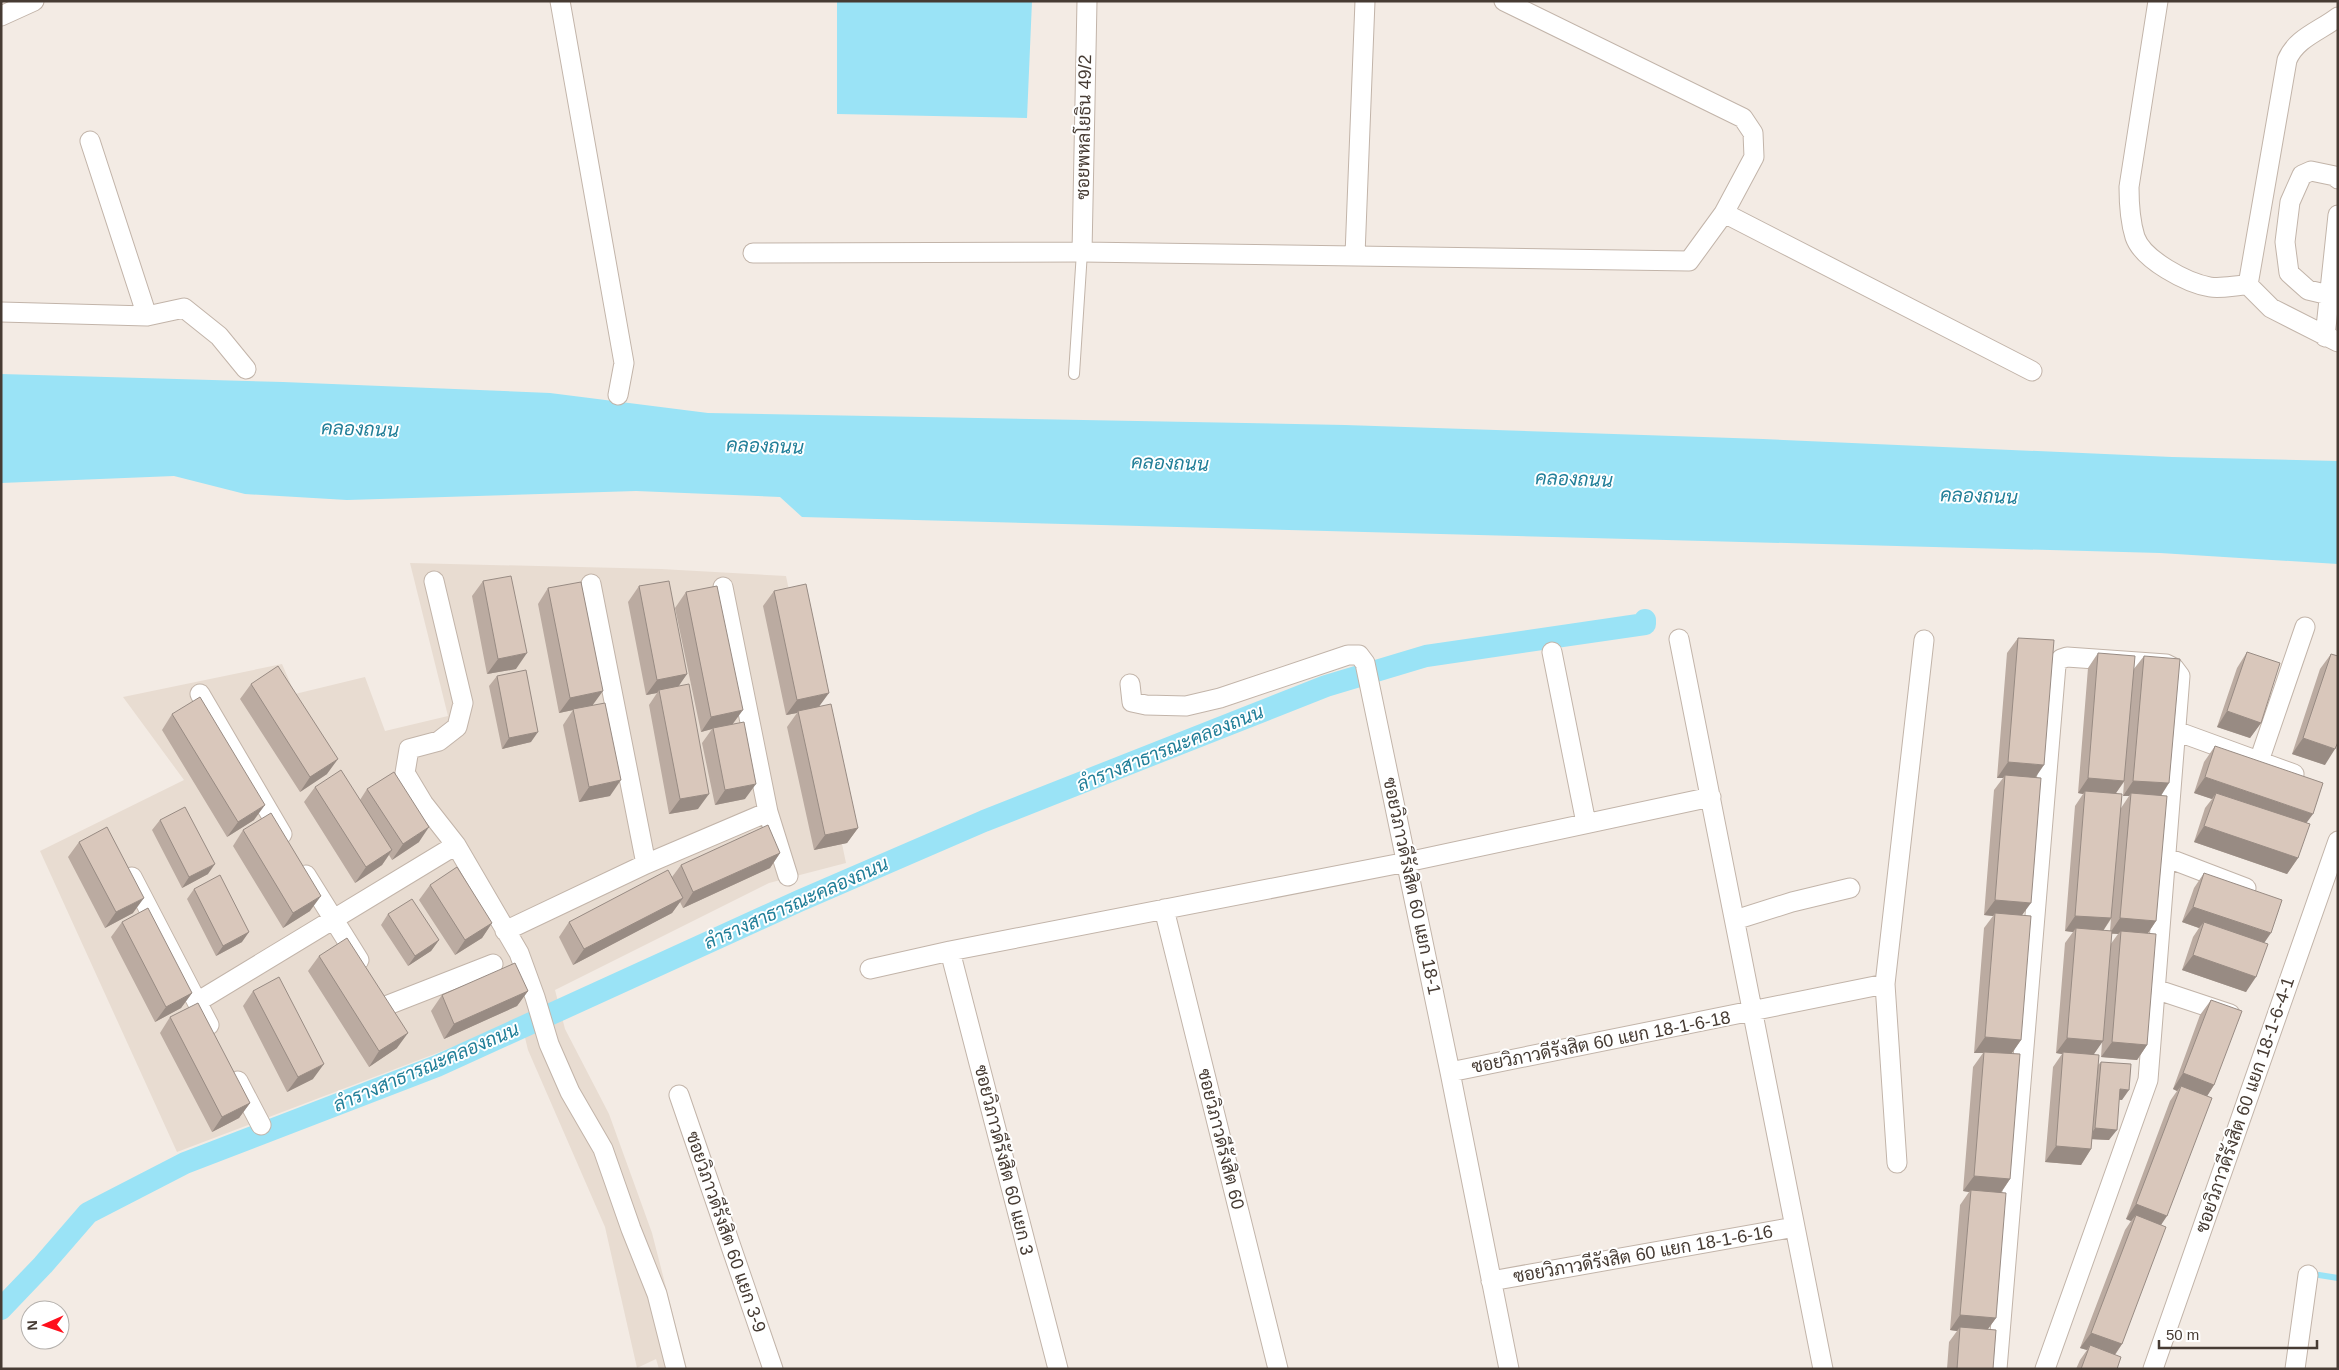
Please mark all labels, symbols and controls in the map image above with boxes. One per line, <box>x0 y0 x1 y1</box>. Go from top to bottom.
street label: ซอยพหลโยธิน 49/2 <box>1070 54 1095 200</box>
water label: คลองถนน <box>321 417 399 441</box>
water label: คลองถนน <box>726 434 804 458</box>
water label: คลองถนน <box>1131 451 1209 475</box>
water label: คลองถนน <box>1535 467 1613 491</box>
water label: คลองถนน <box>1940 484 2018 508</box>
water label: ลำรางสาธารณะคลองถนน <box>1074 701 1266 795</box>
street label: ซอยวิภาวดีรังสิต 60 แยก 18-1 <box>1379 775 1448 996</box>
water label: ลำรางสาธารณะคลองถนน <box>701 853 891 953</box>
street label: ซอยวิภาวดีรังสิต 60 แยก 18-1-6-4-1 <box>2189 973 2298 1236</box>
street label: ซอยวิภาวดีรังสิต 60 แยก 18-1-6-18 <box>1469 1004 1732 1077</box>
water label: ลำรางสาธารณะคลองถนน <box>330 1018 522 1116</box>
street label: ซอยวิภาวดีรังสิต 60 แยก 3 <box>971 1062 1040 1257</box>
street label: ซอยวิภาวดีรังสิต 60 <box>1194 1066 1251 1211</box>
street label: ซอยวิภาวดีรังสิต 60 แยก 3-9 <box>682 1128 773 1335</box>
street label: ซอยวิภาวดีรังสิต 60 แยก 18-1-6-16 <box>1511 1218 1774 1287</box>
north arrow <box>20 1300 70 1350</box>
scale bar <box>2159 1318 2316 1350</box>
text: N <box>24 1320 40 1331</box>
text: 50 m <box>2166 1326 2199 1343</box>

